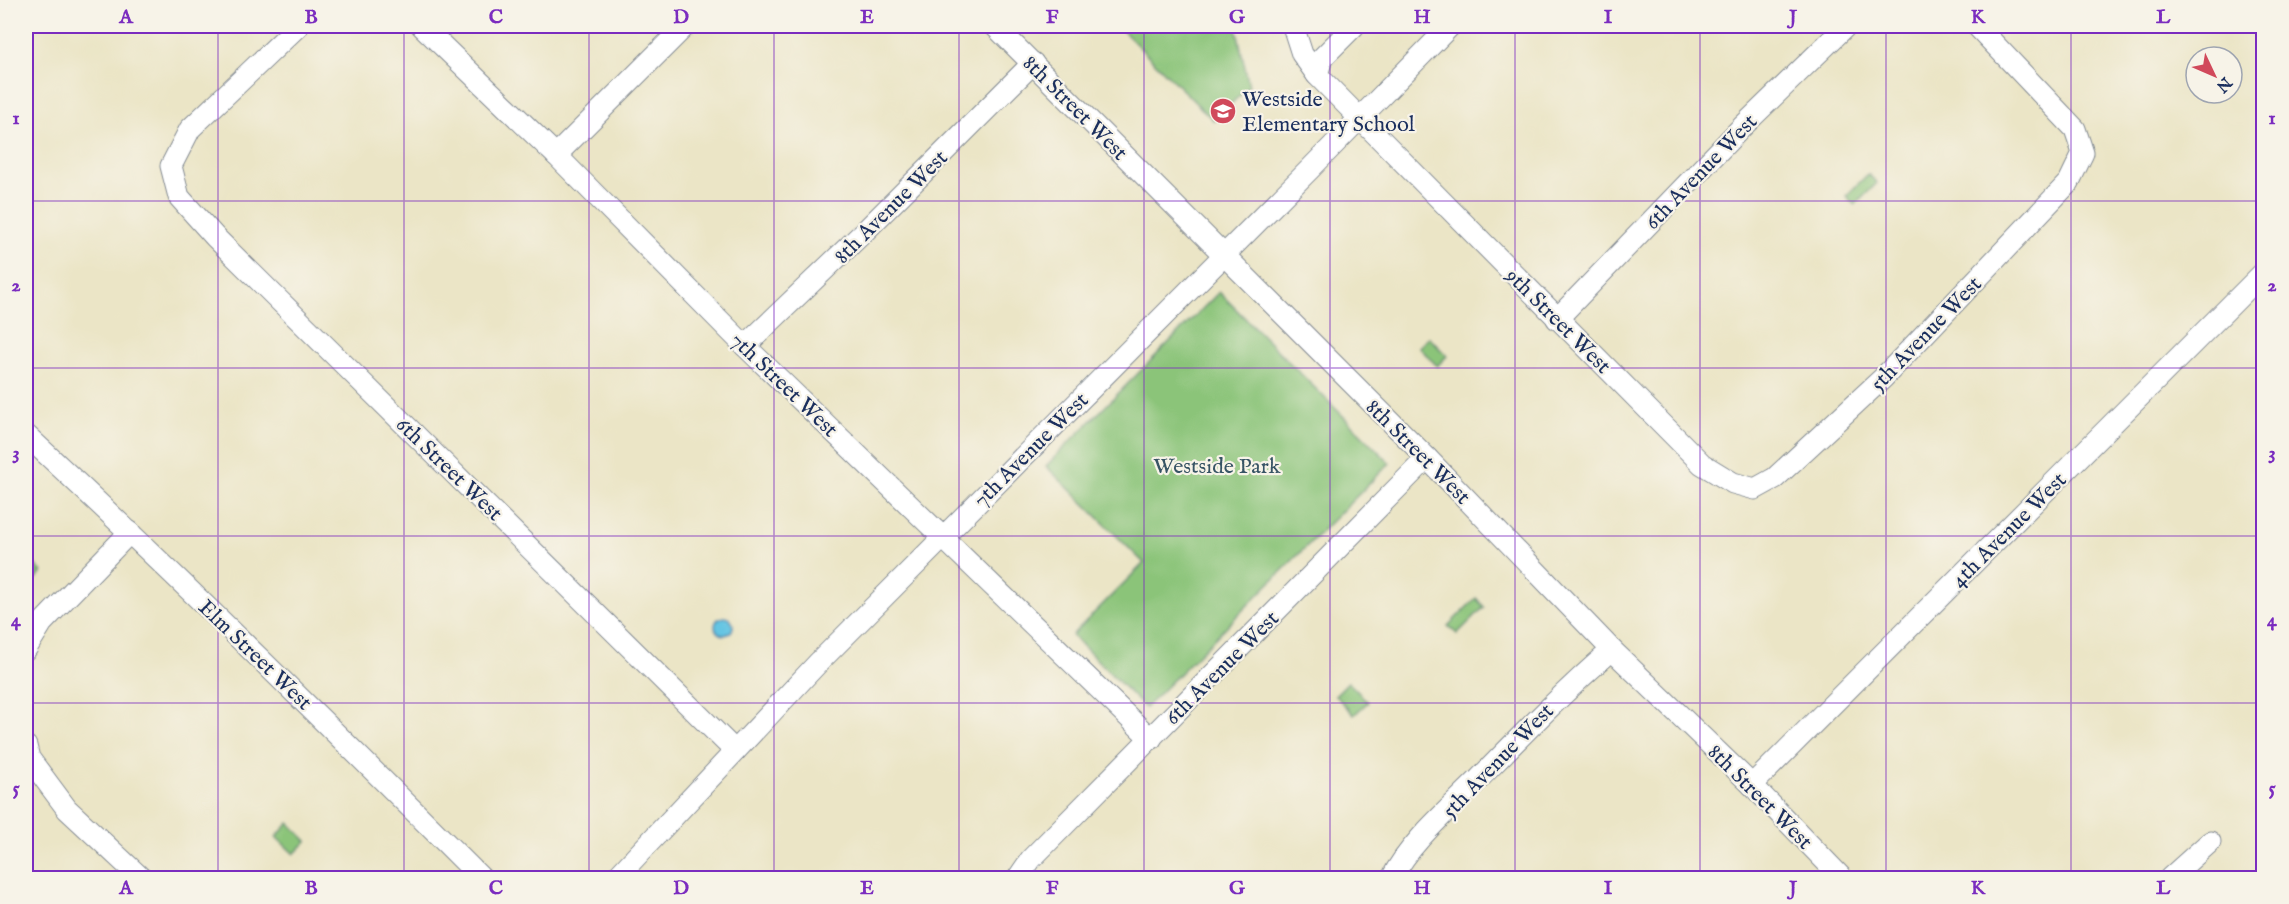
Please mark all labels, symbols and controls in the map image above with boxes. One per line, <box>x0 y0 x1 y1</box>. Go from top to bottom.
text: A <box>118 5 134 30</box>
text: B <box>304 5 318 30</box>
text: C <box>489 5 503 30</box>
text: D <box>673 5 689 30</box>
text: E <box>860 5 874 30</box>
text: F <box>1046 5 1059 30</box>
text: G <box>1229 5 1246 30</box>
text: H <box>1413 5 1431 30</box>
text: I <box>1604 5 1613 30</box>
text: J <box>1786 5 1798 30</box>
text: K <box>1971 5 1987 30</box>
text: L <box>2156 5 2171 30</box>
north arrow <box>2184 45 2244 105</box>
street label: 8th Street West <box>1016 50 1133 167</box>
text: N <box>2211 71 2236 96</box>
place label: Westside Elementary School <box>1242 86 1415 139</box>
school or university icon: Westside Elementary School <box>1208 96 1238 126</box>
text: 1 <box>12 106 20 131</box>
text: 1 <box>2268 106 2276 131</box>
street label: 6th Avenue West <box>1639 108 1764 236</box>
street label: 8th Avenue West <box>828 144 955 270</box>
street label: 9th Street West <box>1498 262 1617 381</box>
street label: 5th Avenue West <box>1865 271 1989 398</box>
text: 2 <box>11 273 21 298</box>
text: 2 <box>2267 273 2277 298</box>
street label: 7th Street West <box>724 327 844 444</box>
street label: 7th Avenue West <box>968 387 1095 514</box>
street label: 8th Street West <box>1359 394 1476 511</box>
street label: 6th Street West <box>389 411 508 528</box>
text: 3 <box>12 441 20 466</box>
text: 3 <box>2268 441 2276 466</box>
park label: Westside Park <box>1153 453 1281 481</box>
street label: 4th Avenue West <box>1946 466 2073 594</box>
street label: Elm Street West <box>192 594 318 717</box>
street label: 6th Avenue West <box>1159 605 1286 732</box>
text: 4 <box>11 608 22 633</box>
text: 4 <box>2267 608 2278 633</box>
street label: 5th Avenue West <box>1437 698 1561 825</box>
street label: 8th Street West <box>1701 739 1818 856</box>
text: 5 <box>12 776 20 801</box>
text: 5 <box>2268 776 2276 801</box>
text: A <box>118 876 134 901</box>
text: B <box>304 876 318 901</box>
text: C <box>489 876 503 901</box>
text: D <box>673 876 689 901</box>
text: E <box>860 876 874 901</box>
text: F <box>1046 876 1059 901</box>
text: G <box>1229 876 1246 901</box>
text: H <box>1413 876 1431 901</box>
text: I <box>1604 876 1613 901</box>
text: J <box>1786 876 1798 901</box>
text: K <box>1971 876 1987 901</box>
text: L <box>2156 876 2171 901</box>

